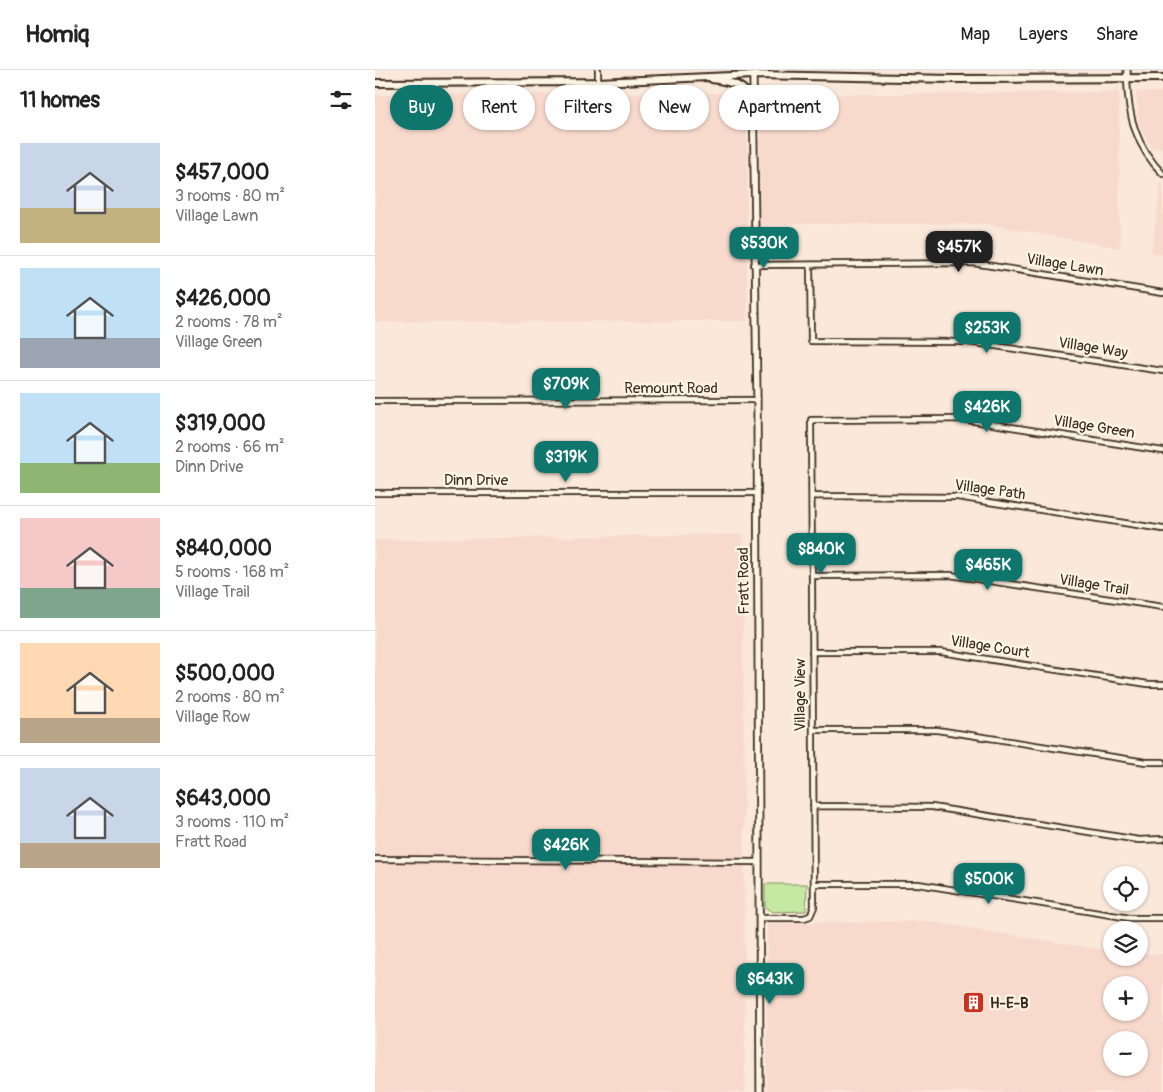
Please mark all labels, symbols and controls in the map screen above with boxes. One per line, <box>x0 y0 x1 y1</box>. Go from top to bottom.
text: Homiq <box>25 20 89 49</box>
text: Map <box>961 23 990 46</box>
text: Layers <box>1018 23 1068 46</box>
text: Share <box>1096 23 1138 46</box>
chip: Buy <box>390 85 453 130</box>
chip: Rent <box>463 85 535 130</box>
chip: Filters <box>545 85 630 130</box>
chip: New <box>640 85 709 130</box>
chip: Apartment <box>719 85 839 130</box>
icon: filters <box>327 86 355 114</box>
text: 11 homes <box>20 87 100 114</box>
text: $457,000 <box>175 159 269 186</box>
icon: home <box>60 163 120 223</box>
text: 3 rooms · 80 m² <box>175 186 285 206</box>
text: Village Lawn <box>175 206 258 226</box>
pin: $530K <box>729 226 799 269</box>
pin: $457K <box>924 230 994 273</box>
text: $530K <box>741 233 787 253</box>
text: $457K <box>937 237 981 257</box>
street label: Village Lawn <box>1025 250 1105 280</box>
text: $426,000 <box>175 285 271 312</box>
icon: home <box>60 288 120 348</box>
text: 2 rooms · 78 m² <box>175 312 282 332</box>
pin: $253K <box>952 312 1022 354</box>
text: $253K <box>965 318 1009 338</box>
text: Village Green <box>175 332 262 352</box>
street label: Village Way <box>1057 333 1130 363</box>
pin: $709K <box>531 368 601 410</box>
text: $709K <box>543 374 589 394</box>
street label: Remount Road <box>624 379 718 398</box>
pin: $426K <box>952 390 1022 433</box>
text: $426K <box>964 397 1010 417</box>
text: $319,000 <box>175 410 266 437</box>
street label: Village Green <box>1052 411 1136 443</box>
icon: home <box>60 413 120 473</box>
text: 2 rooms · 66 m² <box>175 437 285 457</box>
pin: $319K <box>531 440 601 483</box>
text: $319K <box>545 447 587 467</box>
text: Dinn Drive <box>175 457 243 477</box>
street label: Dinn Drive <box>444 471 509 490</box>
street label: Village Path <box>953 476 1027 504</box>
pin: $840K <box>786 532 856 575</box>
text: $840,000 <box>175 535 272 562</box>
icon: home <box>60 538 120 598</box>
text: $840K <box>798 539 844 559</box>
street label: Fratt Road <box>734 547 754 615</box>
pin: $465K <box>953 548 1023 591</box>
text: $465K <box>965 555 1011 575</box>
text: 5 rooms · 168 m² <box>175 562 289 582</box>
street label: Village Trail <box>1058 570 1130 600</box>
text: Village Trail <box>175 582 250 602</box>
street label: Village Court <box>949 631 1032 663</box>
street label: Village View <box>791 658 810 732</box>
text: $500,000 <box>175 660 275 687</box>
icon: home <box>60 663 120 723</box>
text: 2 rooms · 80 m² <box>175 687 285 707</box>
text: Village Row <box>175 707 250 727</box>
text: $643,000 <box>175 785 271 812</box>
icon: home <box>60 788 120 848</box>
text: 3 rooms · 110 m² <box>175 812 289 832</box>
pin: $426K <box>531 828 601 871</box>
text: Fratt Road <box>175 832 247 852</box>
text: $426K <box>543 835 589 855</box>
pin: $500K <box>954 862 1024 905</box>
map controls <box>1103 866 1148 1076</box>
button: locate <box>1103 866 1148 911</box>
text: $500K <box>965 869 1013 889</box>
button: layers <box>1103 921 1148 966</box>
pin: $643K <box>735 962 805 1005</box>
text: $643K <box>747 969 793 989</box>
button: + <box>1103 976 1148 1021</box>
building icon: H-E-B <box>962 991 986 1015</box>
place label: H-E-B <box>990 994 1029 1013</box>
button: − <box>1103 1031 1148 1076</box>

